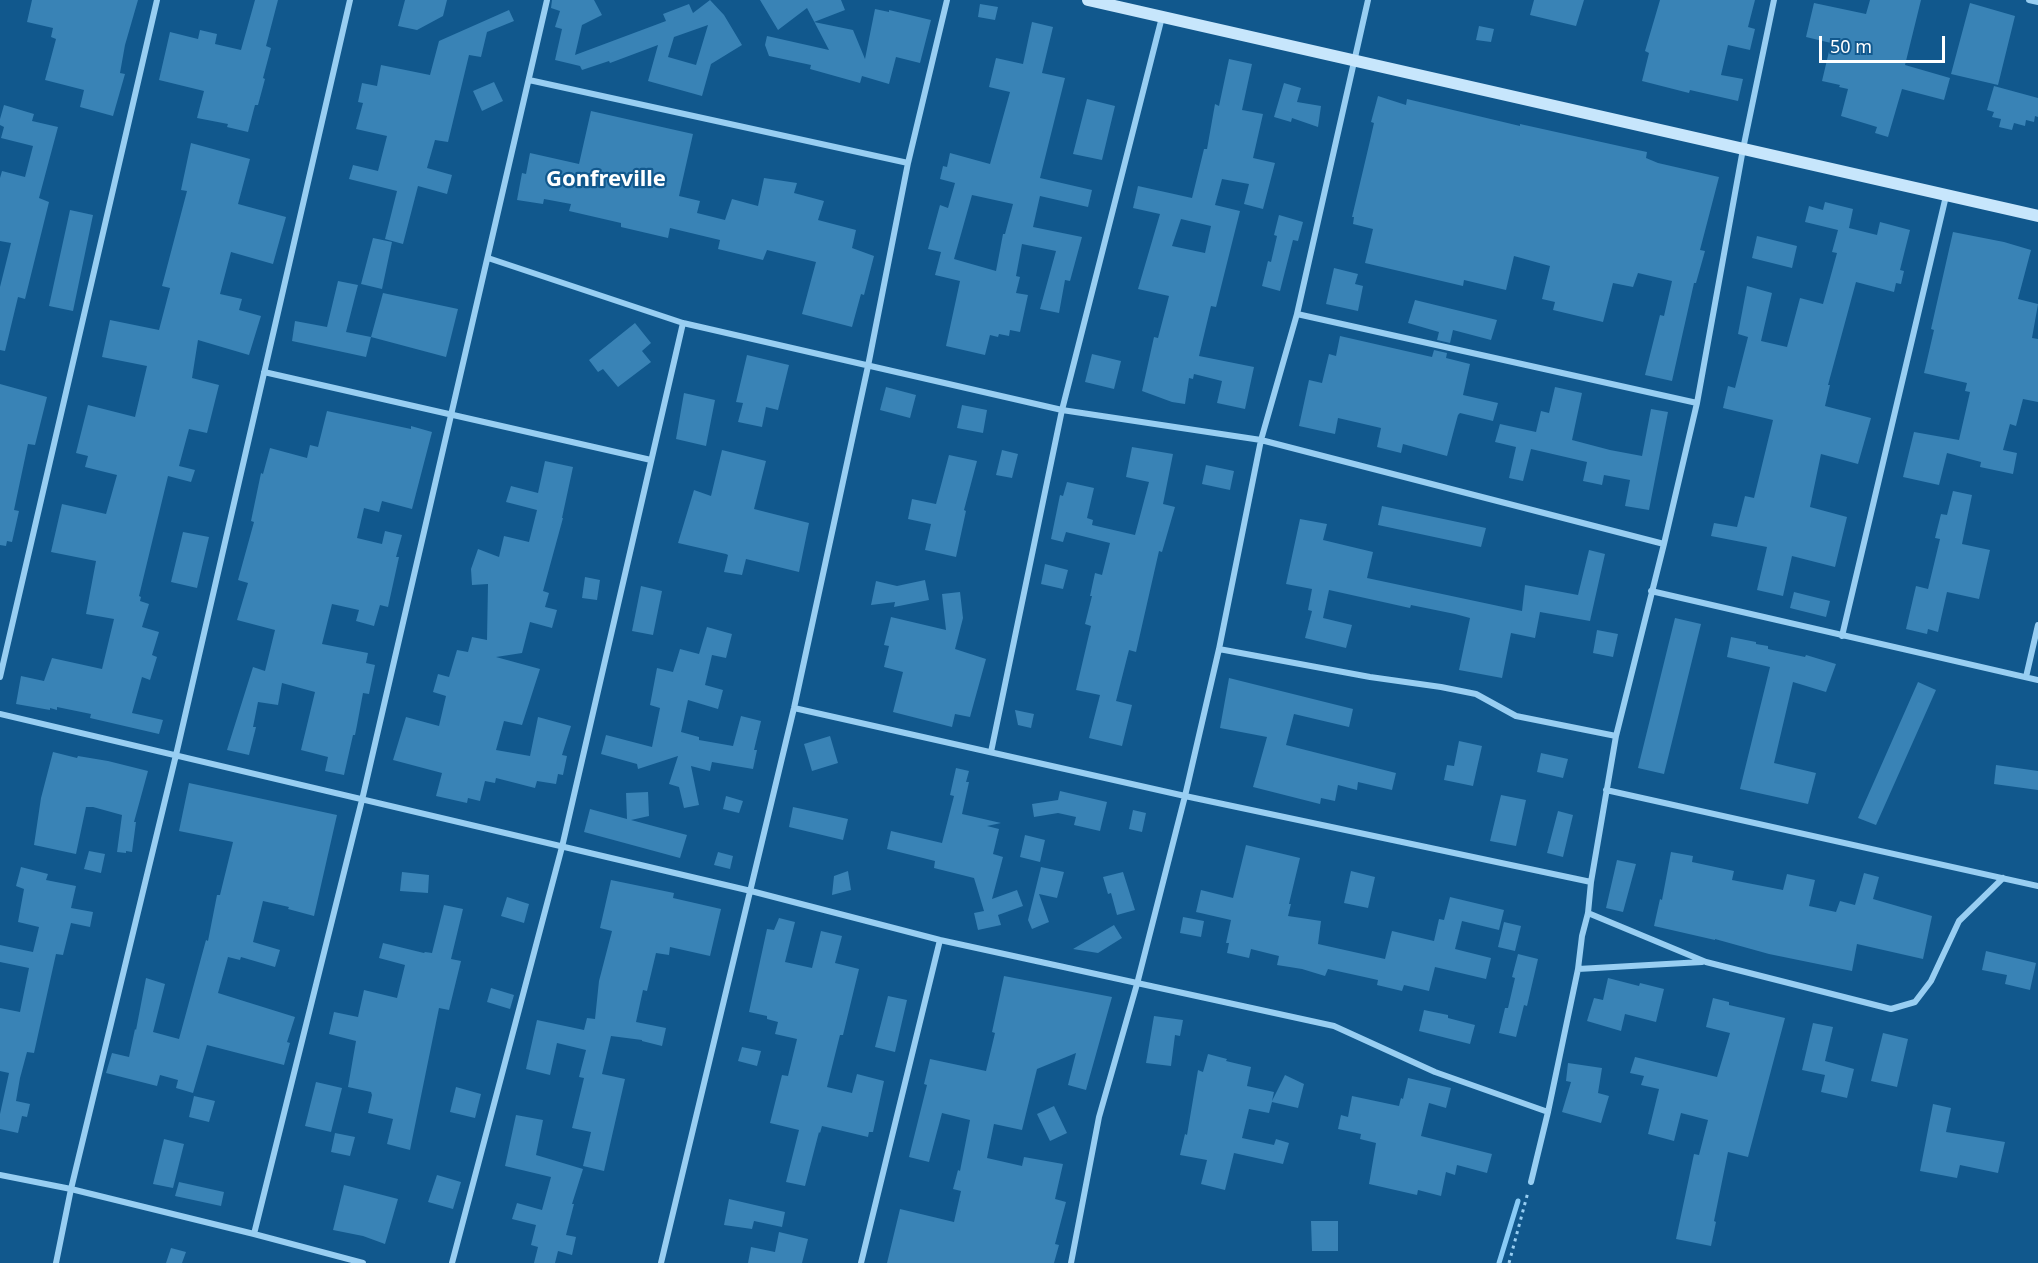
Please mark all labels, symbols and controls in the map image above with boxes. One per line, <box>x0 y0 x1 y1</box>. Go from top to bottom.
scale bar <box>1822 24 1948 62</box>
text: 50 m <box>1830 34 1872 58</box>
district label: Gonfreville <box>546 167 666 193</box>

